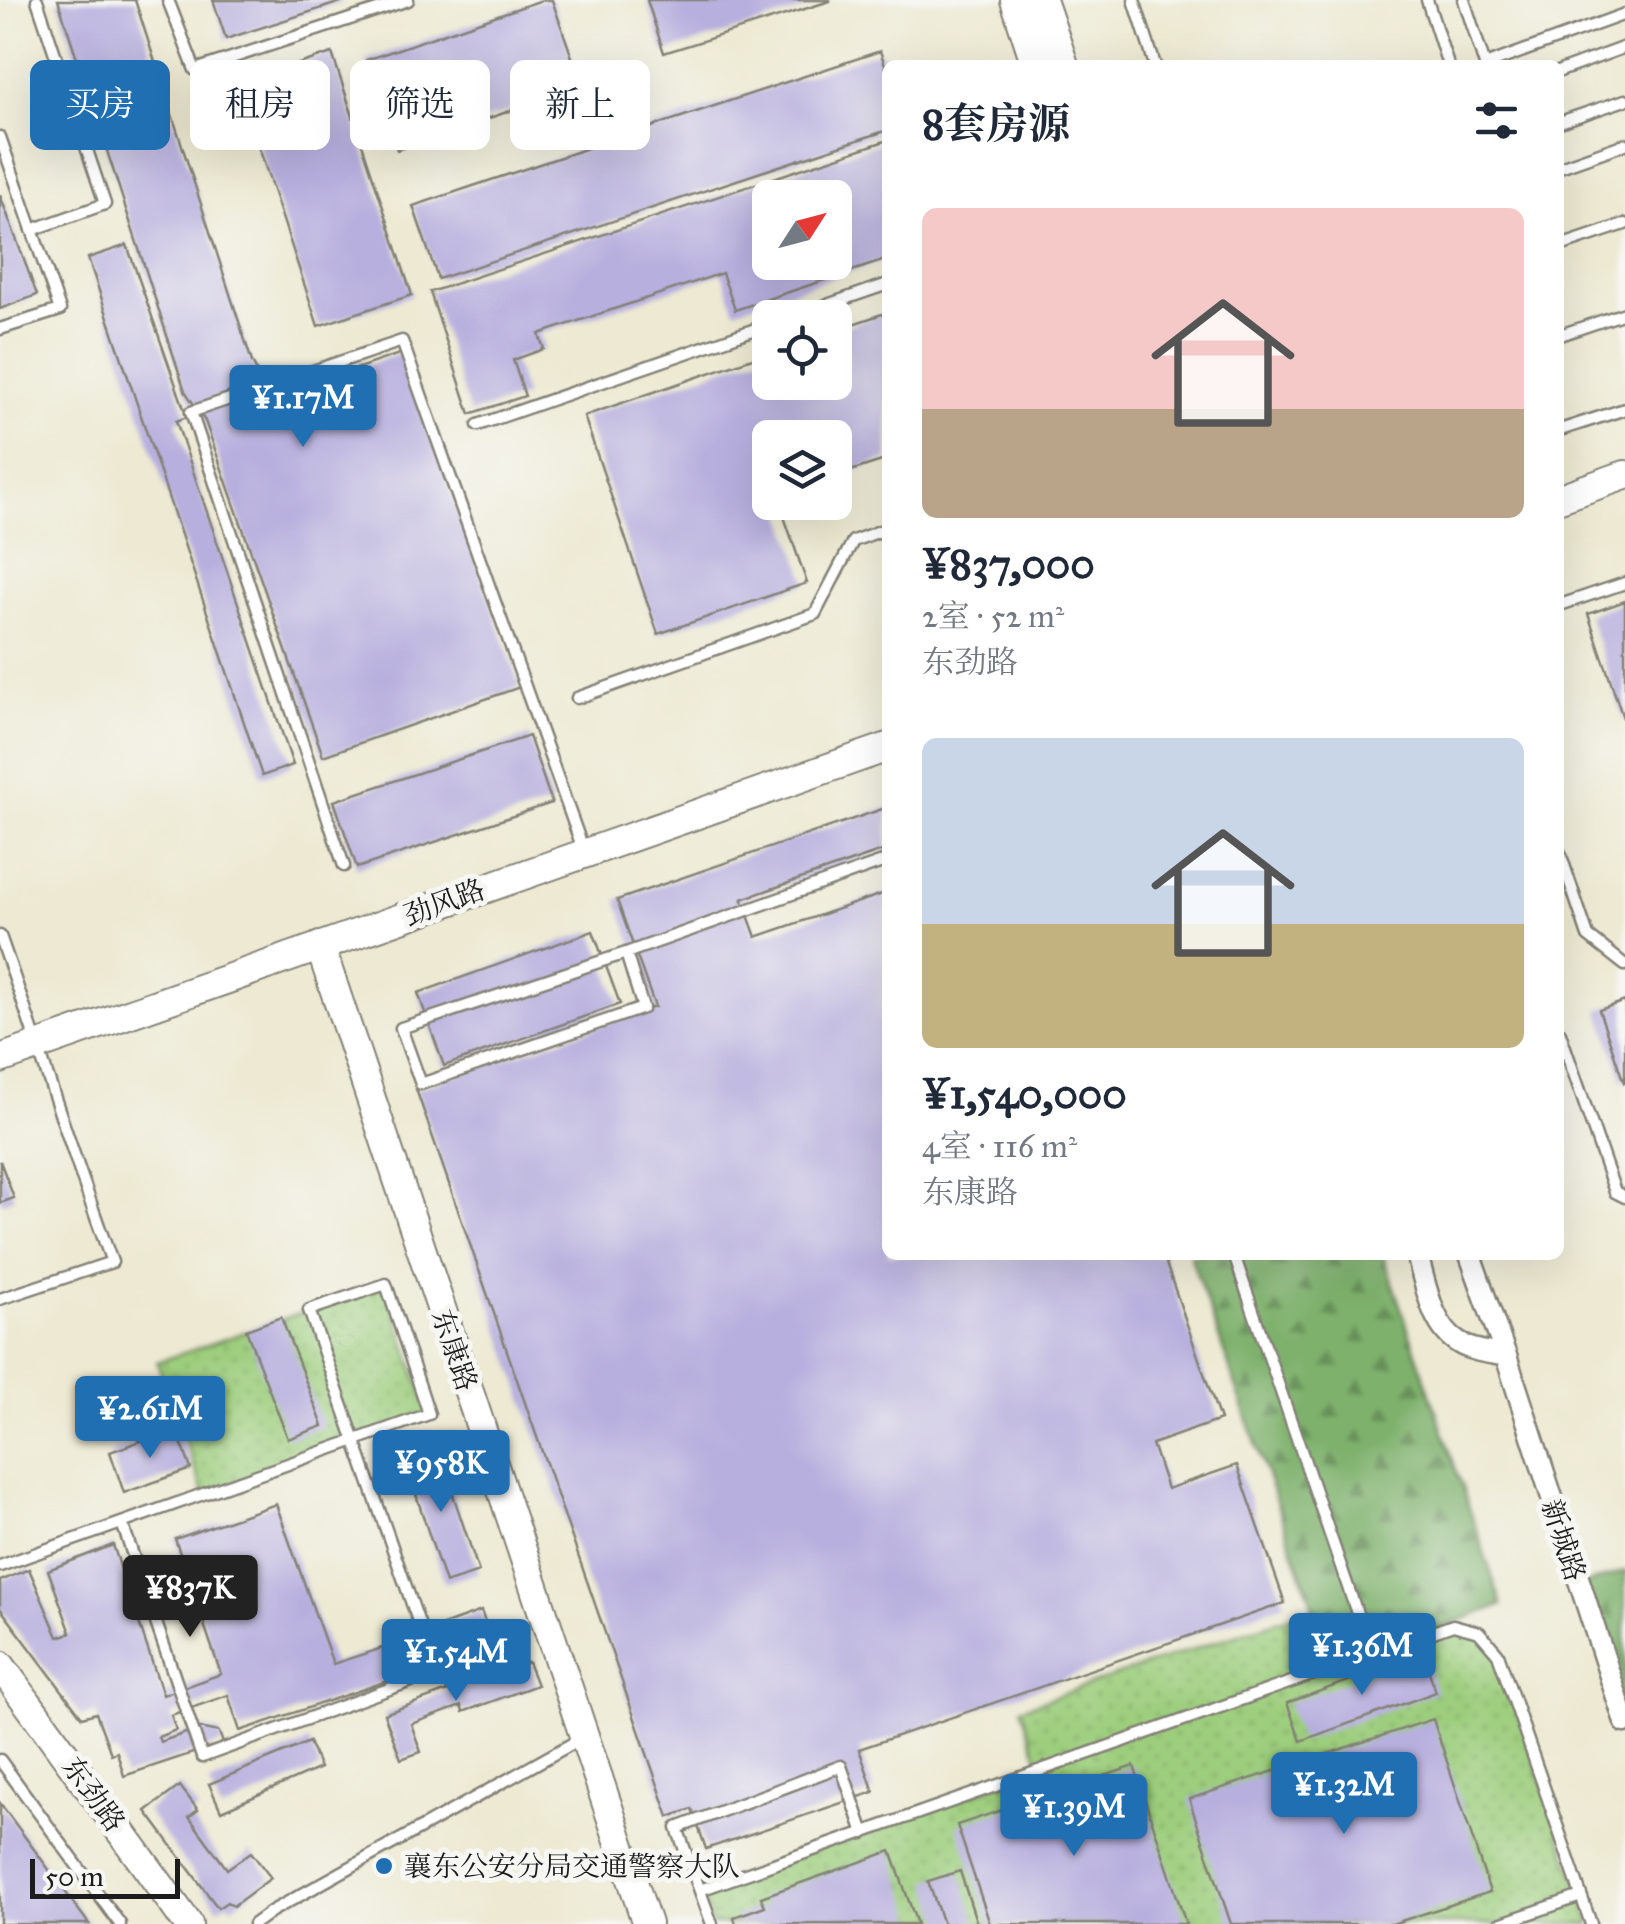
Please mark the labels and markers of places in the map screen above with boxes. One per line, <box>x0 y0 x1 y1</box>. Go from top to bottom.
pin: ¥1.17M <box>222 365 384 450</box>
pin: ¥2.61M <box>69 1376 231 1461</box>
pin: ¥958K <box>371 1430 511 1515</box>
pin: ¥837K <box>120 1555 260 1640</box>
pin: ¥1.36M <box>1281 1613 1443 1698</box>
pin: ¥1.54M <box>375 1619 537 1704</box>
pin: ¥1.32M <box>1263 1752 1425 1837</box>
pin: ¥1.39M <box>993 1774 1155 1859</box>
place label: 襄东公安分局交通警察大队 <box>404 1849 740 1884</box>
marker: 襄东公安分局交通警察大队 <box>373 1855 395 1877</box>

